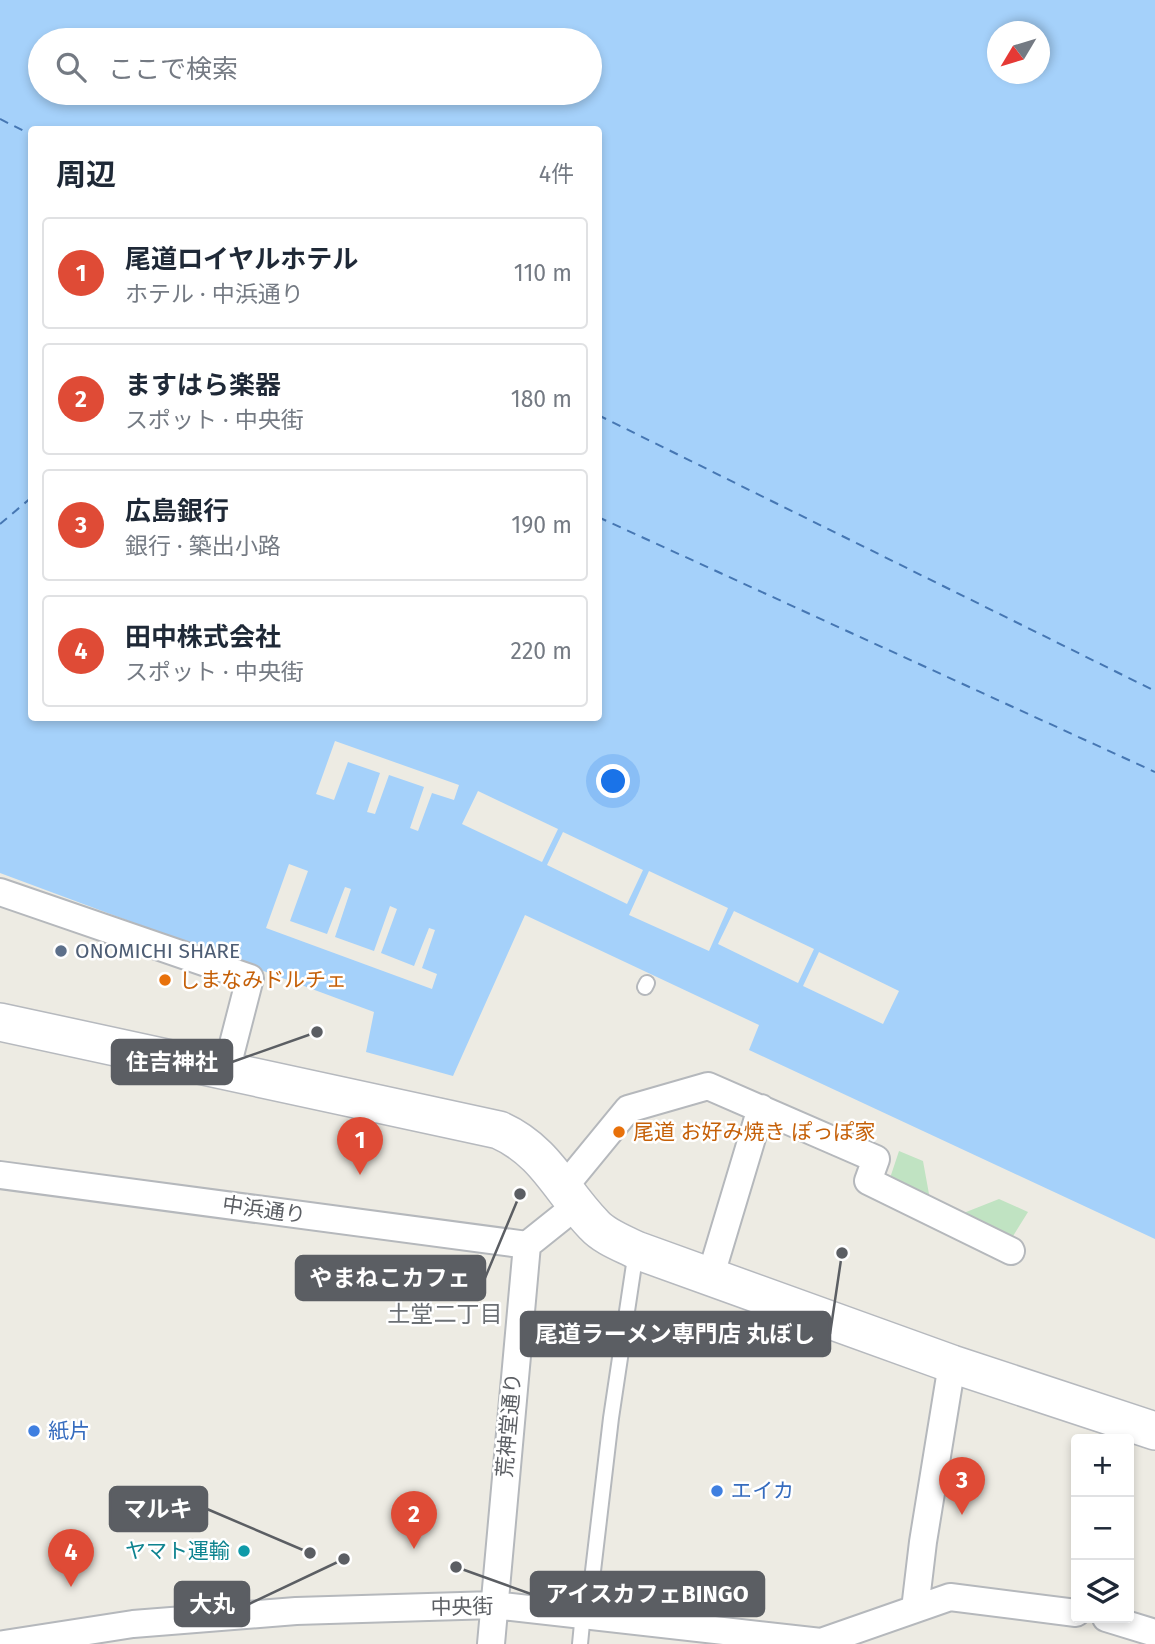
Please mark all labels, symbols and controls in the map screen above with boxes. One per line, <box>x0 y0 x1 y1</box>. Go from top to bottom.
north arrow <box>987 21 1050 84</box>
search box <box>28 28 602 105</box>
icon: search <box>52 48 90 86</box>
text: ここで検索 <box>108 54 238 85</box>
text: 周辺 <box>56 157 116 193</box>
text: 4件 <box>539 160 574 188</box>
text: 尾道ロイヤルホテル <box>125 244 358 275</box>
text: 1 <box>76 259 86 287</box>
text: 110 m <box>514 259 572 287</box>
text: ホテル · 中浜通り <box>125 280 304 308</box>
text: ますはら楽器 <box>125 370 281 401</box>
text: 2 <box>75 385 87 413</box>
text: 180 m <box>511 385 572 413</box>
text: スポット · 中央街 <box>125 406 304 434</box>
text: 広島銀行 <box>125 496 229 527</box>
text: 3 <box>75 511 87 539</box>
text: 190 m <box>511 511 572 539</box>
text: 銀行 · 築出小路 <box>125 532 281 560</box>
text: 田中株式会社 <box>125 622 281 653</box>
text: 4 <box>75 637 88 665</box>
text: 220 m <box>511 637 572 665</box>
text: スポット · 中央街 <box>125 658 304 686</box>
your location <box>596 764 630 798</box>
place label: ONOMICHI SHARE <box>75 938 240 964</box>
marker: ONOMICHI SHARE <box>53 943 69 959</box>
place label: しまなみドルチェ <box>179 967 347 993</box>
marker: しまなみドルチェ <box>157 972 173 988</box>
callout: 住吉神社 <box>112 1040 232 1084</box>
text: 住吉神社 <box>126 1048 218 1076</box>
pin: 1 <box>337 1117 383 1175</box>
place label: 尾道 お好み焼き ぽっぽ家 <box>633 1119 875 1145</box>
marker: 尾道 お好み焼き ぽっぽ家 <box>611 1124 627 1140</box>
street label: 中浜通り <box>221 1191 307 1229</box>
callout: やまねこカフェ <box>296 1256 485 1300</box>
text: やまねこカフェ <box>310 1264 471 1292</box>
district label: 土堂二丁目 <box>388 1300 503 1328</box>
callout: 尾道ラーメン専門店 丸ぼし <box>521 1312 830 1356</box>
text: 尾道ラーメン専門店 丸ぼし <box>535 1320 815 1348</box>
street label: 荒神堂通り <box>491 1372 527 1478</box>
place label: 紙片 <box>48 1418 90 1444</box>
marker: 紙片 <box>26 1423 42 1439</box>
map controls <box>1071 1434 1134 1623</box>
button: + <box>1071 1434 1134 1497</box>
pin: 3 <box>939 1457 985 1515</box>
place label: エイカ <box>731 1478 794 1504</box>
marker: エイカ <box>709 1483 725 1499</box>
callout: マルキ <box>110 1487 207 1531</box>
pin: 2 <box>391 1491 437 1549</box>
text: マルキ <box>124 1495 193 1523</box>
button: − <box>1071 1497 1134 1560</box>
pin: 4 <box>48 1529 94 1587</box>
place label: ヤマト運輸 <box>125 1538 230 1564</box>
marker: ヤマト運輸 <box>236 1543 252 1559</box>
button: layers <box>1071 1560 1134 1623</box>
callout: アイスカフェBINGO <box>531 1572 764 1616</box>
text: アイスカフェBINGO <box>545 1580 749 1608</box>
callout: 大丸 <box>175 1582 249 1626</box>
text: 大丸 <box>189 1590 235 1618</box>
street label: 中央街 <box>430 1593 494 1621</box>

